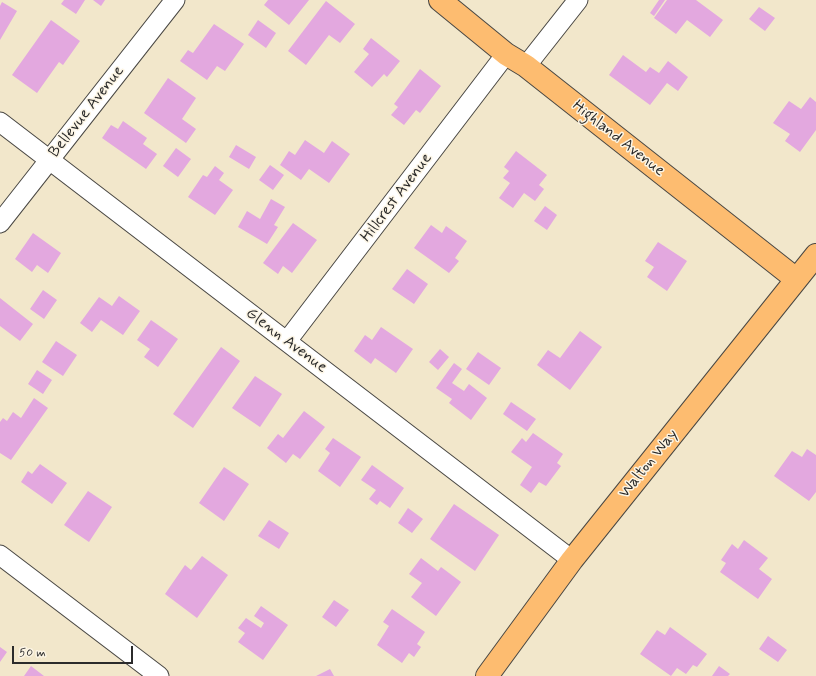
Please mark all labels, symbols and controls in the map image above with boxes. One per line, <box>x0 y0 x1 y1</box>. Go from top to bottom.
street label: Bellevue Avenue <box>45 62 129 162</box>
street label: Highland Avenue <box>568 97 668 181</box>
street label: Hillcrest Avenue <box>357 150 437 246</box>
street label: Glenn Avenue <box>242 304 330 378</box>
street label: Walton Way <box>615 426 683 502</box>
scale bar <box>14 638 135 664</box>
text: 50 m <box>19 645 46 661</box>

